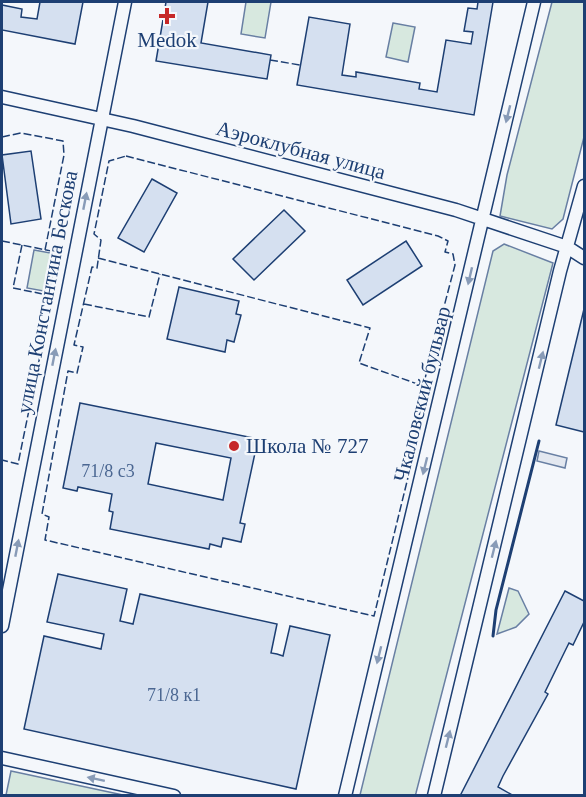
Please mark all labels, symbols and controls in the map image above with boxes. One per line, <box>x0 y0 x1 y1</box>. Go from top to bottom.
marker: Medok <box>158 7 176 25</box>
place label: Medok <box>137 28 197 52</box>
one-way arrow <box>502 105 512 123</box>
street label: Аэроклубная улица <box>214 116 389 184</box>
street label: улица Константина Бескова <box>12 168 82 416</box>
one-way arrow <box>81 191 90 210</box>
one-way arrow <box>465 267 475 285</box>
street label: Чкаловский бульвар <box>389 304 455 484</box>
one-way arrow <box>50 347 59 366</box>
one-way arrow <box>536 351 546 369</box>
place label: Школа № 727 <box>246 434 368 458</box>
marker: Школа № 727 <box>227 439 241 453</box>
one-way arrow <box>419 456 429 475</box>
house number: 71/8 с3 <box>81 461 135 481</box>
one-way arrow <box>13 539 22 558</box>
one-way arrow <box>490 540 500 558</box>
one-way arrow <box>374 646 384 664</box>
house number: 71/8 к1 <box>147 685 201 705</box>
one-way arrow <box>443 729 453 748</box>
one-way arrow <box>86 774 105 783</box>

